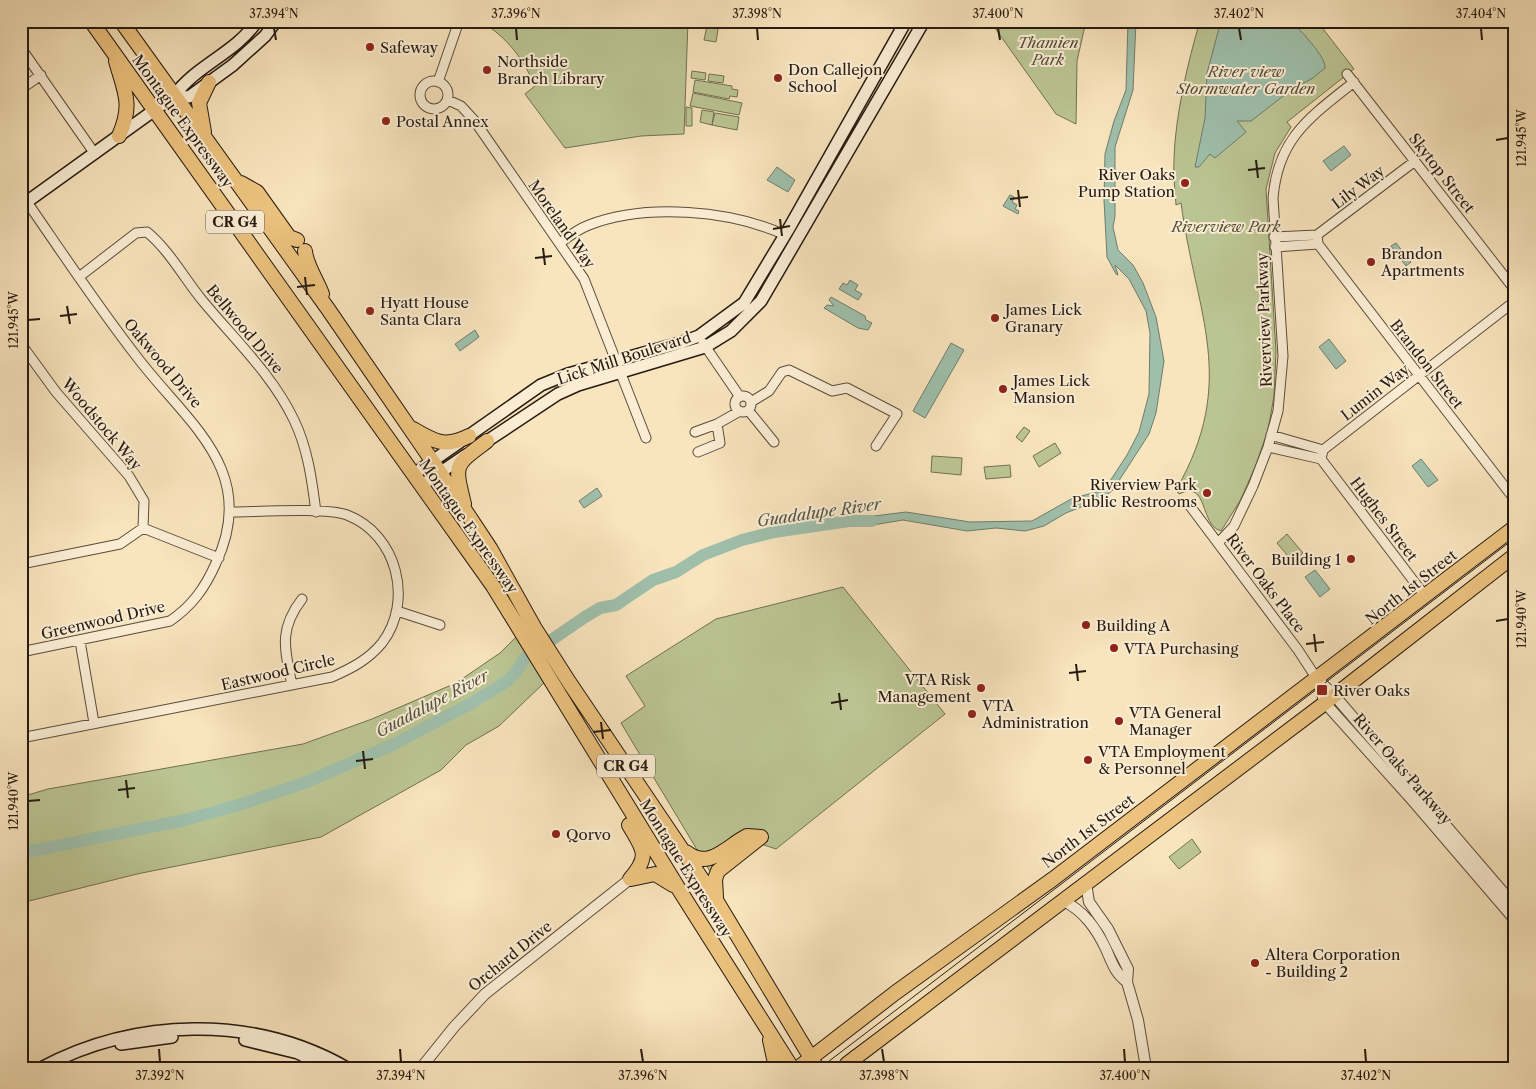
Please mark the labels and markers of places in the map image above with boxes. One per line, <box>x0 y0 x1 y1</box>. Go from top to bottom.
place label: Safeway <box>380 38 439 57</box>
marker: Safeway <box>364 41 376 53</box>
place label: Northside Branch Library <box>497 52 605 88</box>
place label: Don Callejon School <box>788 60 883 96</box>
marker: Northside Branch Library <box>481 64 493 76</box>
marker: Don Callejon School <box>772 72 784 84</box>
place label: Postal Annex <box>396 112 489 131</box>
marker: Postal Annex <box>380 115 392 127</box>
place label: River Oaks Pump Station <box>1078 165 1176 201</box>
marker: River Oaks Pump Station <box>1179 177 1191 189</box>
place label: Brandon Apartments <box>1380 244 1464 280</box>
marker: Brandon Apartments <box>1365 256 1377 268</box>
place label: Hyatt House Santa Clara <box>380 293 469 329</box>
place label: James Lick Granary <box>1003 300 1083 336</box>
marker: Hyatt House Santa Clara <box>364 305 376 317</box>
marker: James Lick Granary <box>989 312 1001 324</box>
place label: James Lick Mansion <box>1011 371 1091 407</box>
marker: James Lick Mansion <box>997 383 1009 395</box>
place label: Riverview Park Public Restrooms <box>1072 475 1198 511</box>
marker: Riverview Park Public Restrooms <box>1201 487 1213 499</box>
place label: Building 1 <box>1271 550 1342 569</box>
marker: Building 1 <box>1345 553 1357 565</box>
place label: Building A <box>1096 616 1171 635</box>
marker: Building A <box>1080 619 1092 631</box>
place label: VTA Purchasing <box>1123 639 1238 658</box>
marker: VTA Purchasing <box>1108 642 1120 654</box>
place label: VTA Risk Management <box>877 670 972 706</box>
place label: River Oaks <box>1333 681 1410 700</box>
marker: VTA Risk Management <box>975 682 987 694</box>
marker: River Oaks <box>1315 683 1329 697</box>
place label: VTA Administration <box>981 696 1089 732</box>
place label: VTA General Manager <box>1128 703 1222 739</box>
marker: VTA Administration <box>966 708 978 720</box>
marker: VTA General Manager <box>1113 715 1125 727</box>
place label: VTA Employment & Personnel <box>1097 742 1226 778</box>
marker: VTA Employment & Personnel <box>1082 754 1094 766</box>
place label: Qorvo <box>566 825 611 844</box>
marker: Qorvo <box>550 828 562 840</box>
place label: Altera Corporation - Building 2 <box>1264 945 1401 981</box>
marker: Altera Corporation - Building 2 <box>1249 957 1261 969</box>

